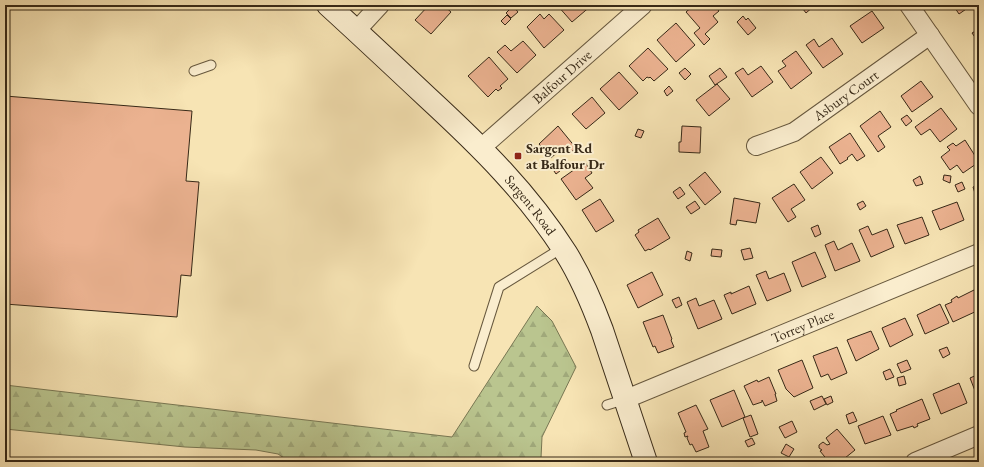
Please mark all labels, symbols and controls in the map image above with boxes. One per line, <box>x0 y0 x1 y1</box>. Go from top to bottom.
street label: Balfour Drive <box>529 45 596 107</box>
street label: Asbury Court <box>809 65 882 125</box>
place label: Sargent Rd at Balfour Dr <box>526 139 605 173</box>
marker: Sargent Rd at Balfour Dr <box>513 151 523 161</box>
street label: Sargent Road <box>501 171 561 239</box>
street label: Torrey Place <box>768 305 837 347</box>

